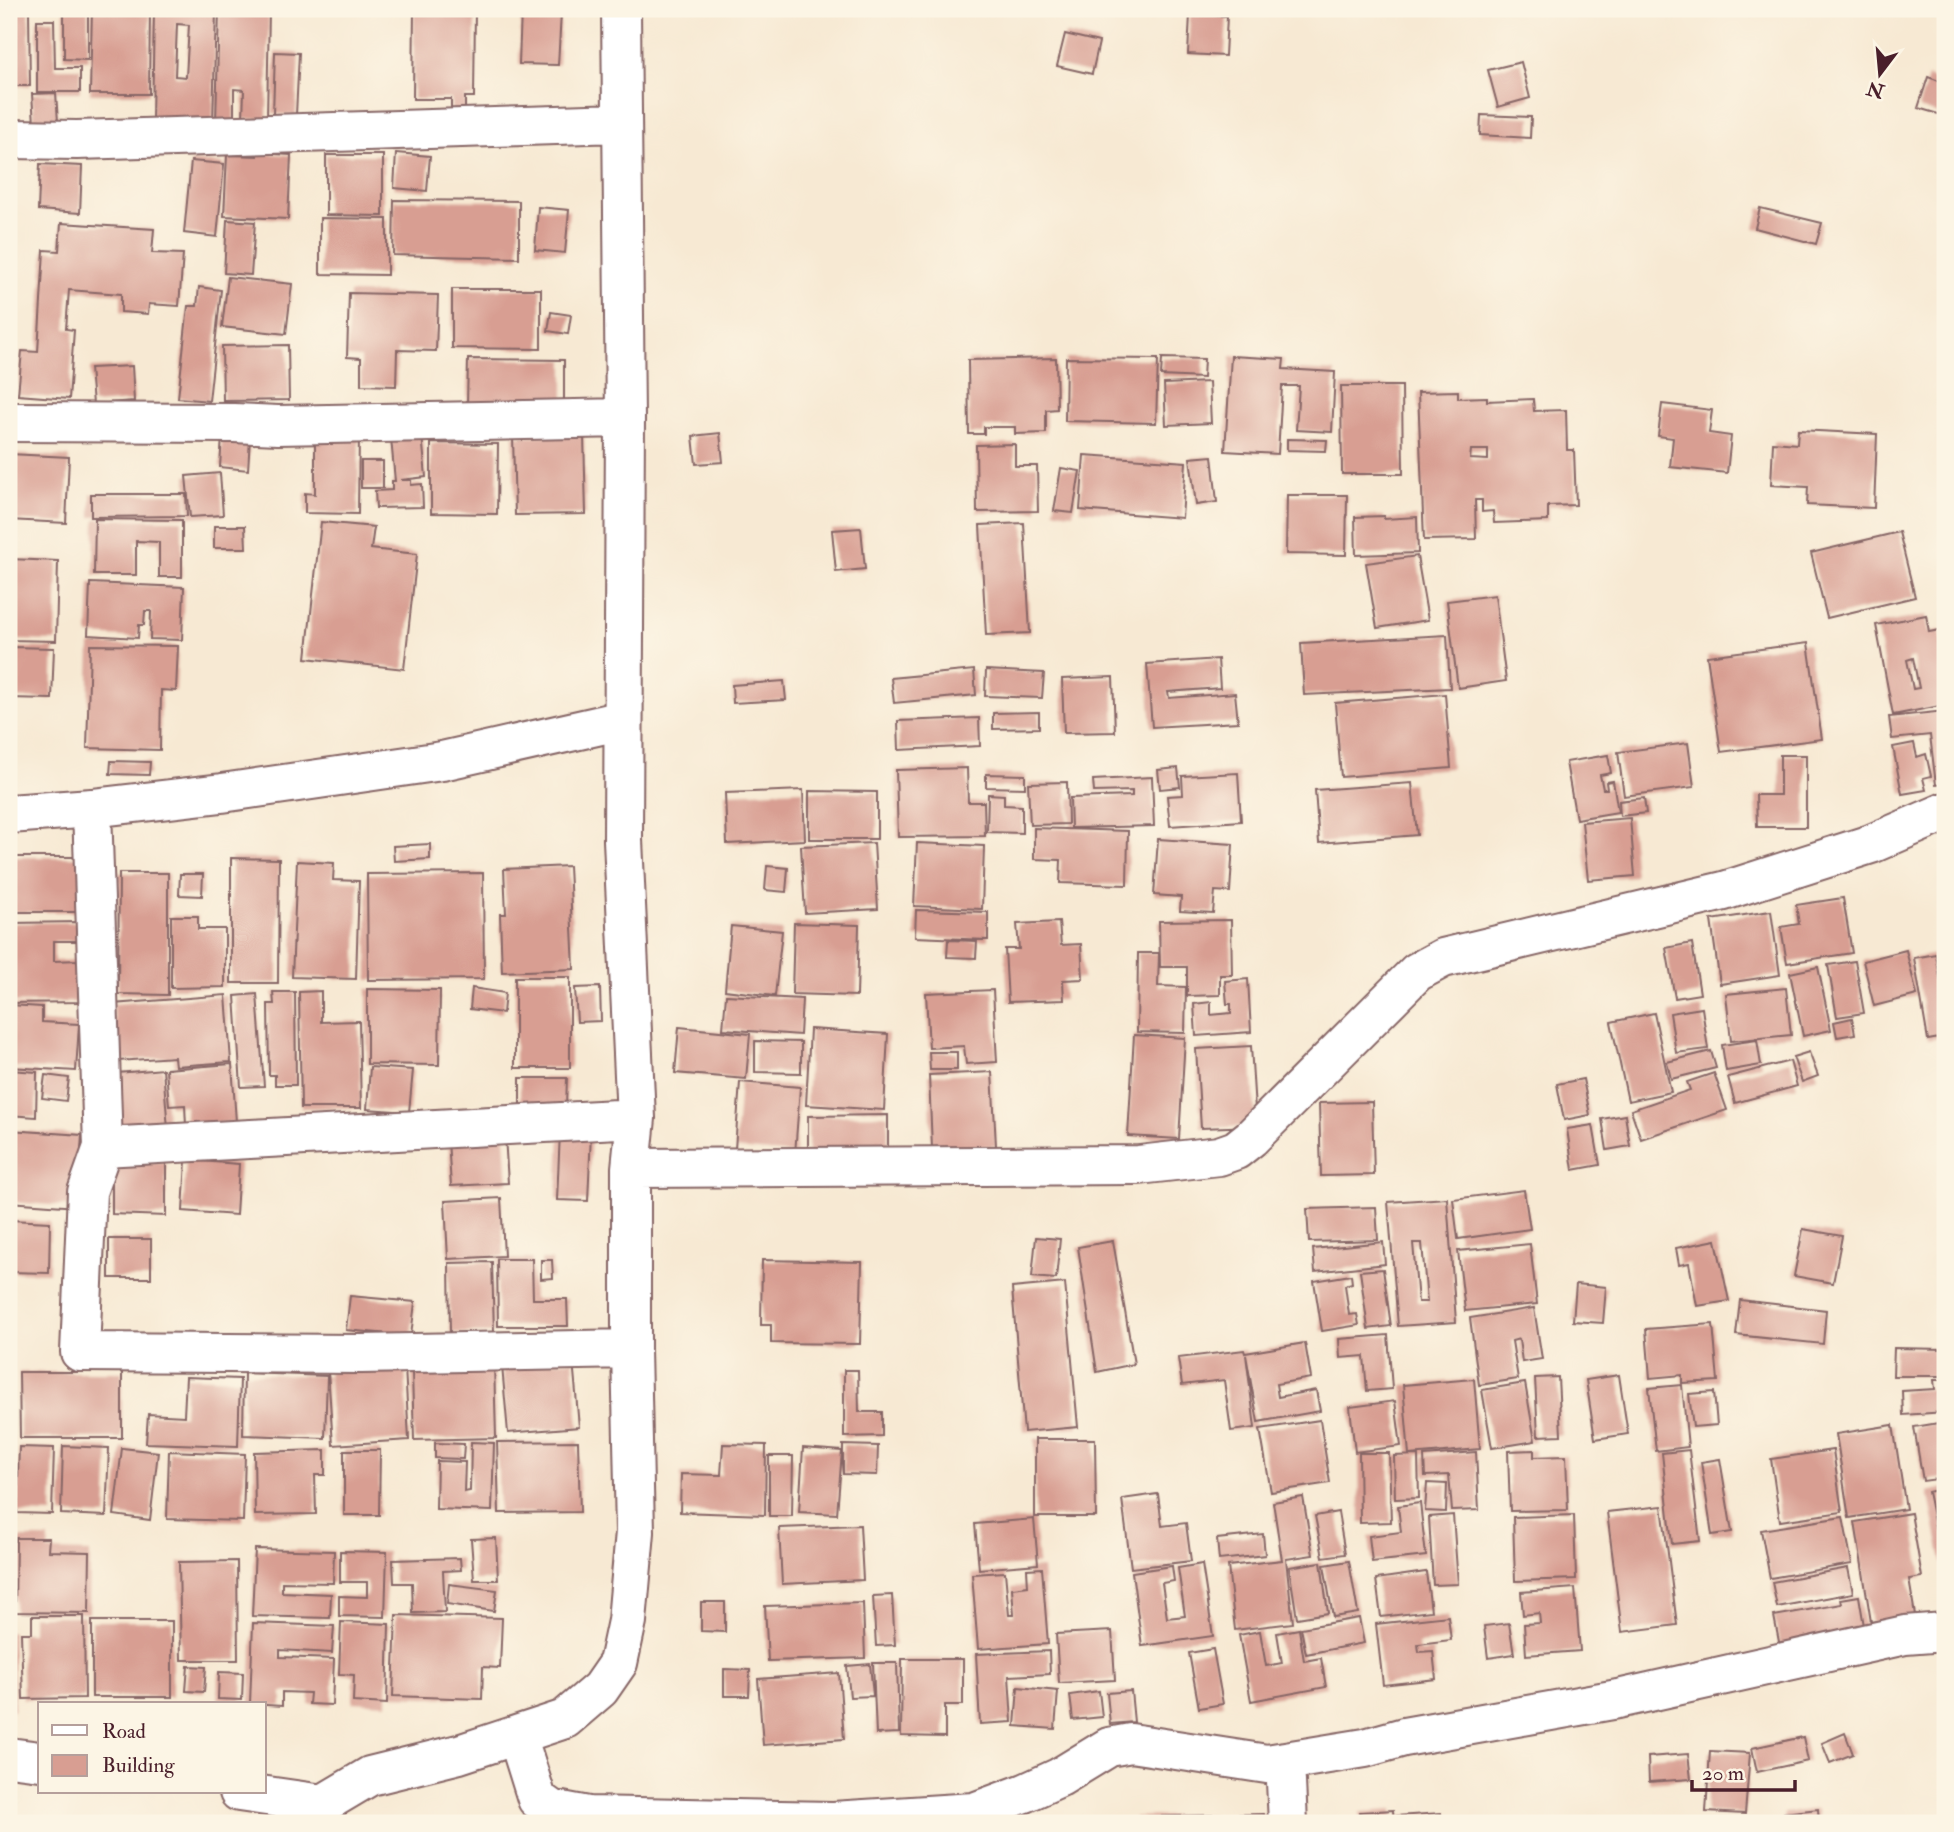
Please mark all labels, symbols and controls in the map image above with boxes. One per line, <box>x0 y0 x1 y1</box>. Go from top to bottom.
north arrow <box>1846 38 1916 108</box>
text: N <box>1863 75 1888 104</box>
legend <box>38 1702 266 1794</box>
text: Road <box>102 1718 147 1745</box>
scale bar <box>1692 1748 1795 1792</box>
text: Building <box>102 1752 175 1779</box>
text: 20 m <box>1702 1760 1744 1787</box>

